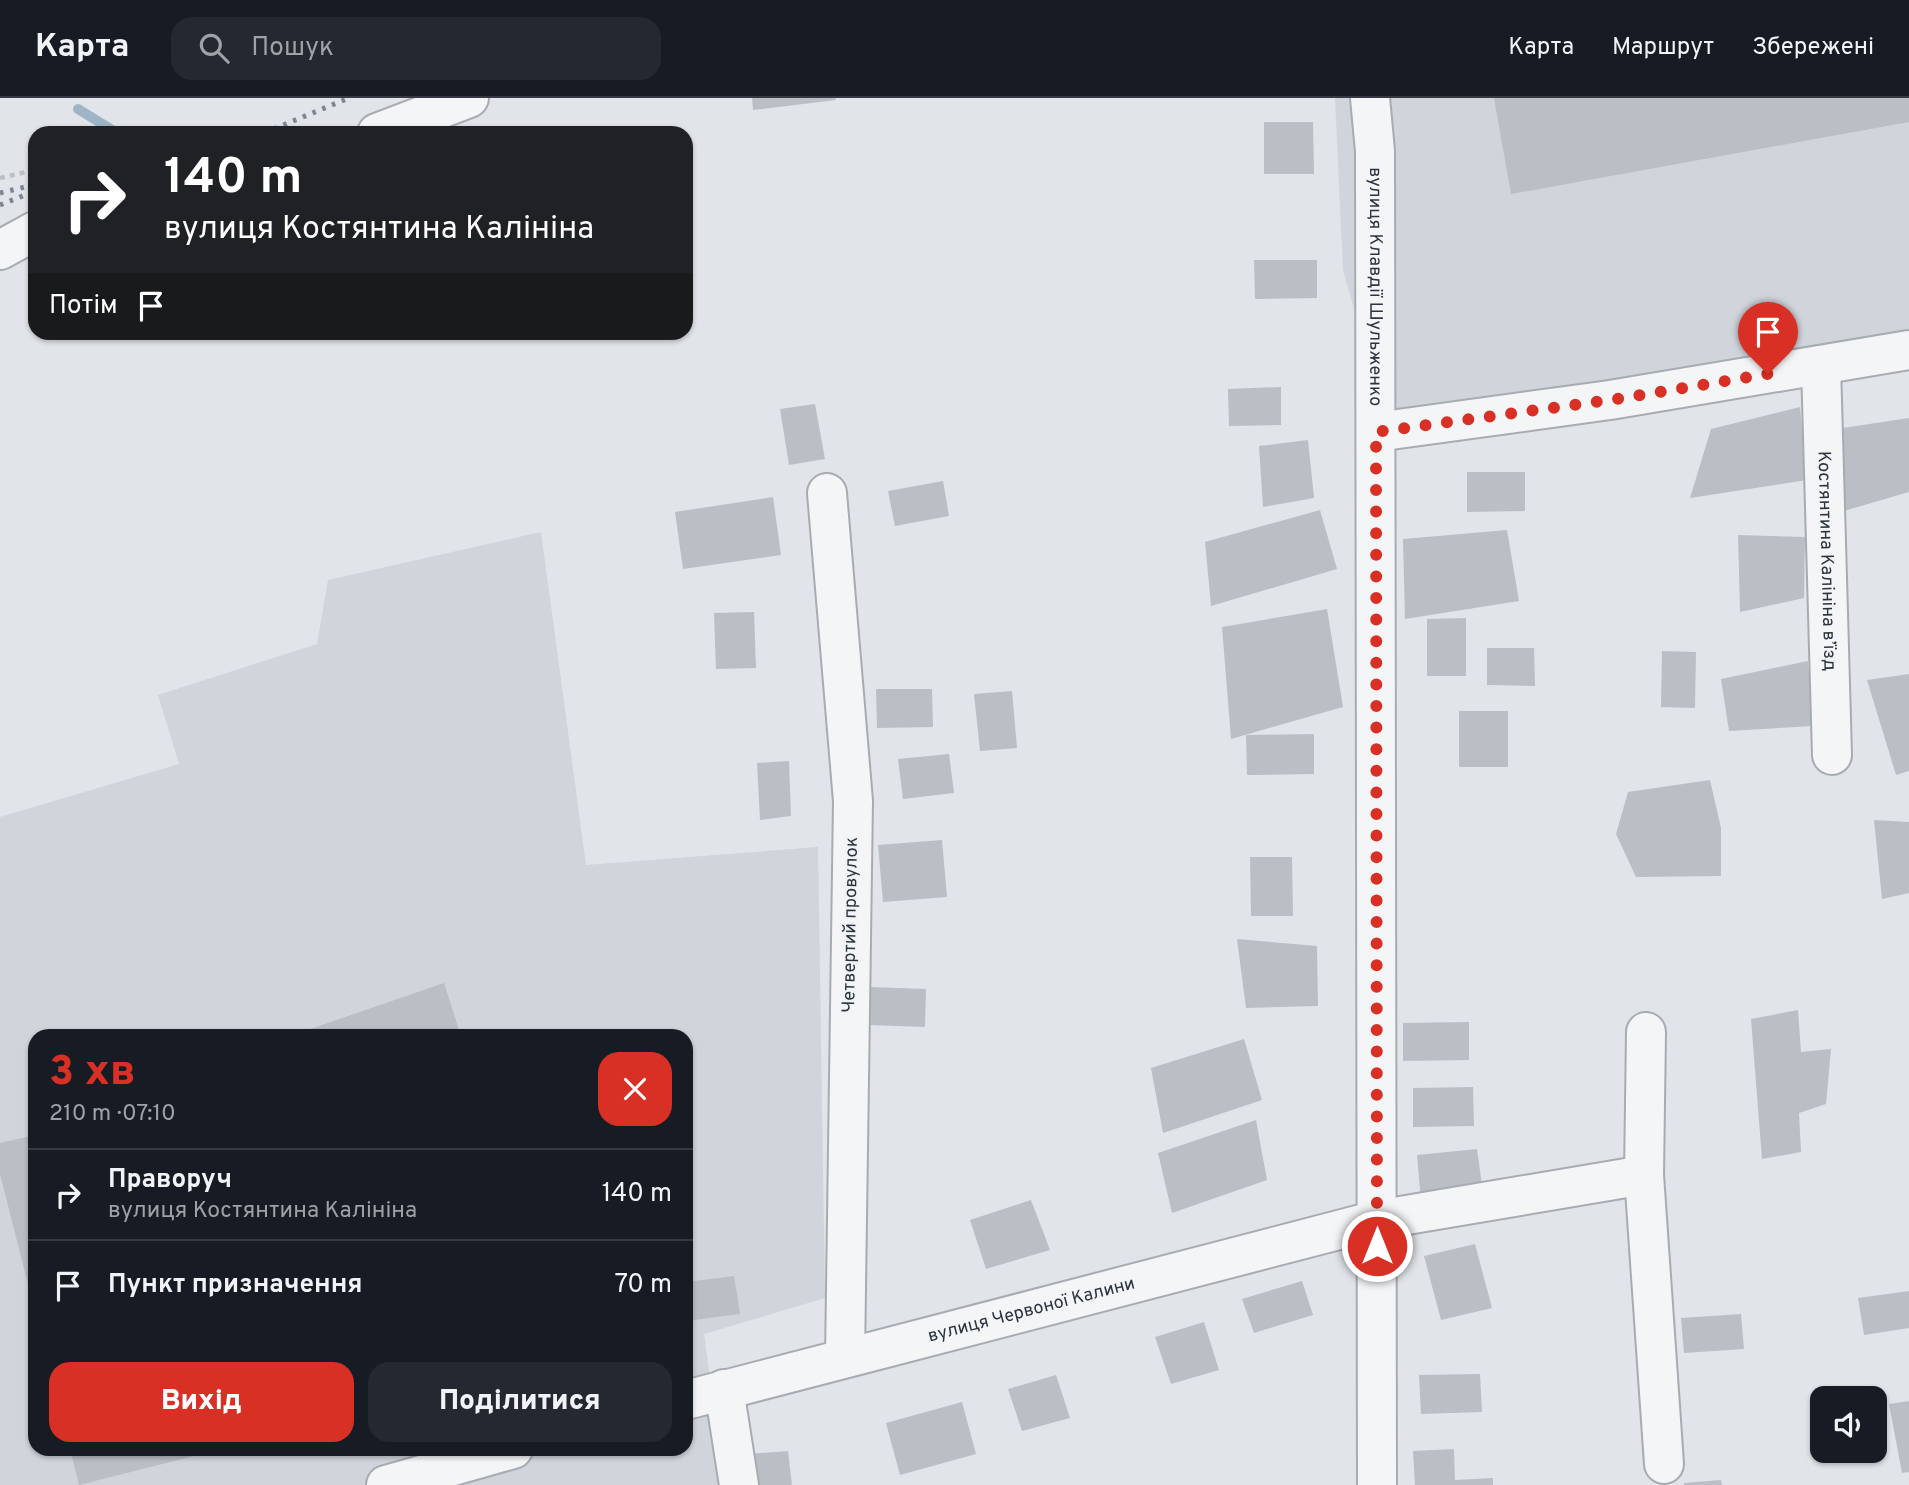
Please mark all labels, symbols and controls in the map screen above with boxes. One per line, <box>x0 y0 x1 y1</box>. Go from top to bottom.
search box <box>171 17 661 80</box>
text: Карта <box>35 27 129 69</box>
icon: search <box>195 29 233 67</box>
text: Пошук <box>251 32 334 65</box>
text: Карта <box>1508 33 1574 63</box>
text: Маршрут <box>1612 33 1714 63</box>
text: Збережені <box>1752 33 1874 63</box>
text: 140 m <box>164 149 303 211</box>
icon: right <box>49 154 140 245</box>
street label: вулиця Клавдії Шульженко <box>1364 167 1387 406</box>
text: вулиця Костянтина Калініна <box>164 210 594 250</box>
icon: arrive <box>132 287 170 325</box>
text: Потім <box>49 290 118 323</box>
pin <box>1738 302 1798 374</box>
icon: arrive <box>1749 313 1787 351</box>
street label: Костянтина Калініна в’їзд <box>1812 450 1841 671</box>
street label: Четвертий провулок <box>838 837 864 1013</box>
text: 3 хв <box>49 1047 135 1100</box>
button: close <box>598 1052 672 1126</box>
text: 210 m · 07:10 <box>49 1100 176 1129</box>
text: Праворуч <box>108 1164 232 1197</box>
icon: right <box>49 1176 87 1214</box>
text: 140 m <box>602 1178 672 1211</box>
text: вулиця Костянтина Калініна <box>108 1197 417 1226</box>
position arrow <box>1340 1209 1414 1283</box>
icon: arrive <box>49 1267 87 1305</box>
text: Пункт призначення <box>108 1269 362 1302</box>
text: 70 m <box>614 1269 672 1302</box>
street label: вулиця Червоної Калини <box>925 1272 1137 1348</box>
button: Вихід <box>49 1362 354 1442</box>
button: Поділитися <box>368 1362 672 1442</box>
map controls <box>1810 1386 1887 1463</box>
button: sound <box>1810 1386 1887 1463</box>

